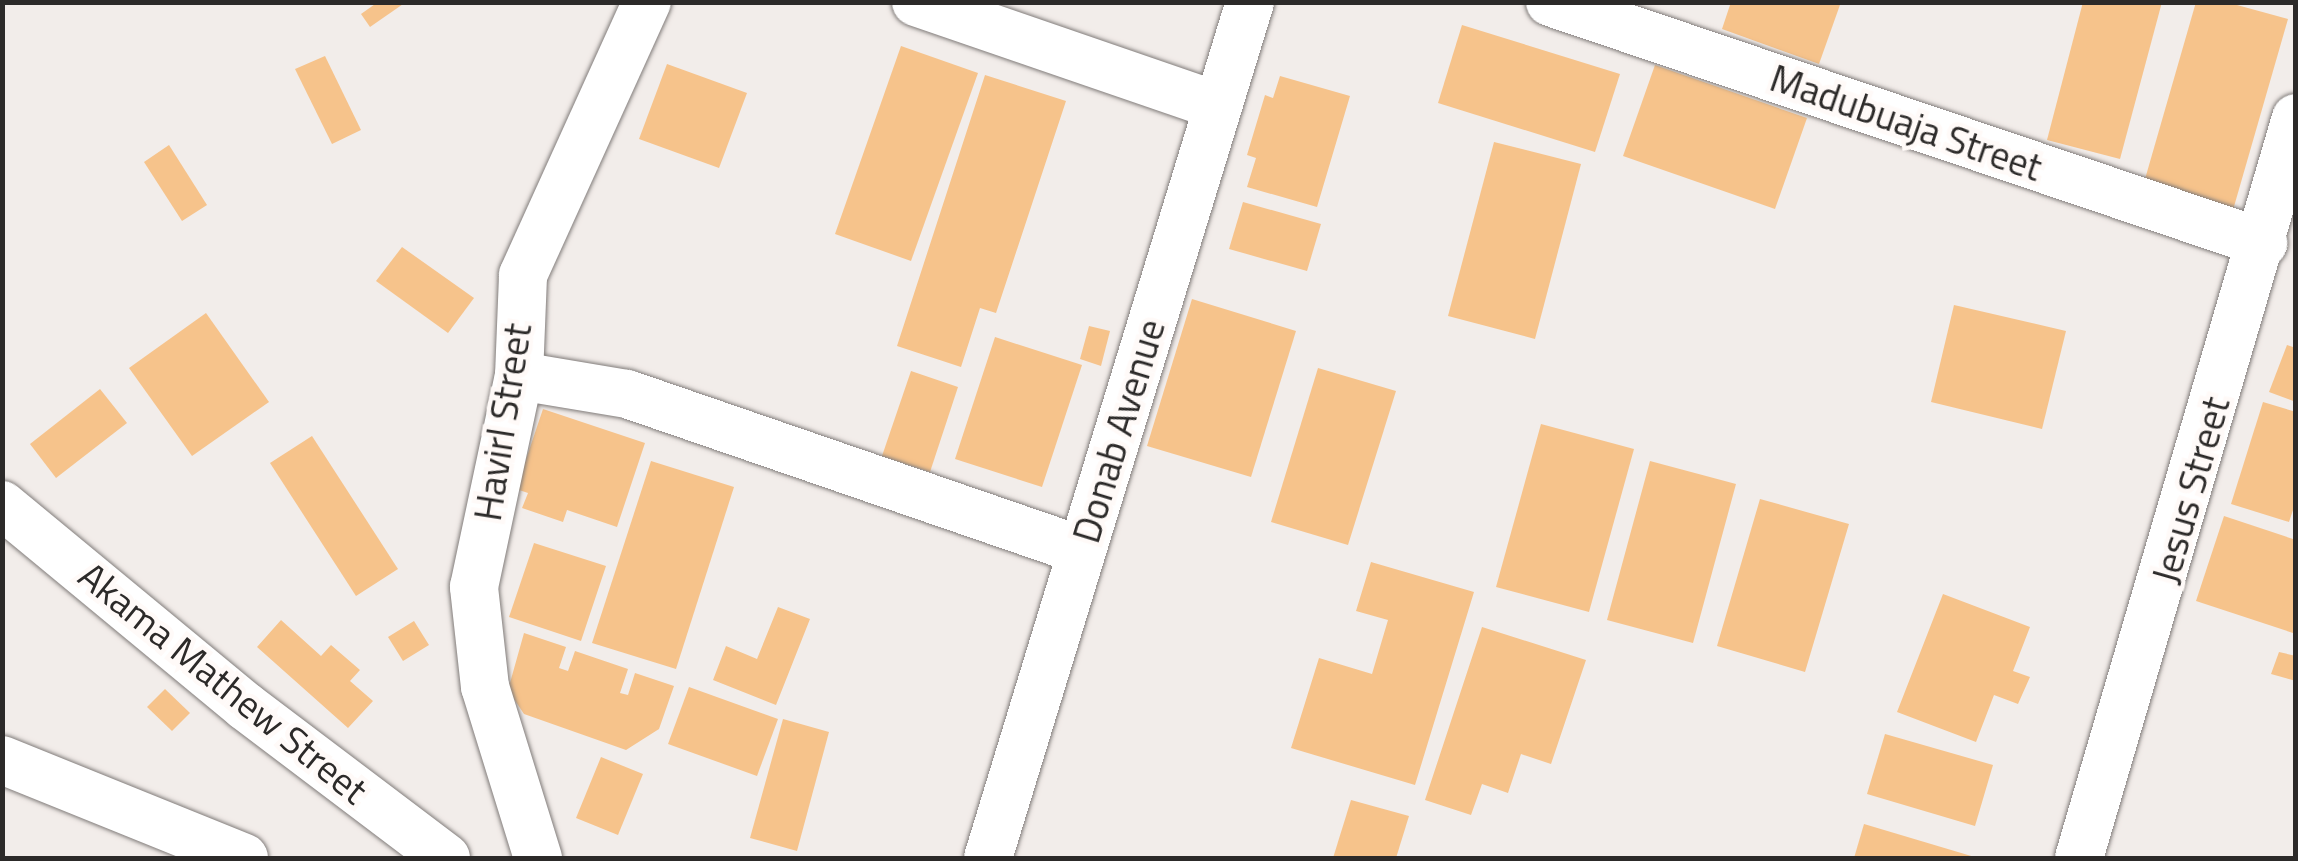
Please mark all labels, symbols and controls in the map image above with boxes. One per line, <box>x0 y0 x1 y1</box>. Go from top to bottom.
street label: Madubuaja Street <box>1764 55 2048 191</box>
street label: Donab Avenue <box>1063 314 1175 548</box>
street label: Havirl Street <box>465 320 541 524</box>
street label: Jesus Street <box>2143 392 2239 588</box>
street label: Akama Mathew Street <box>70 553 376 813</box>

